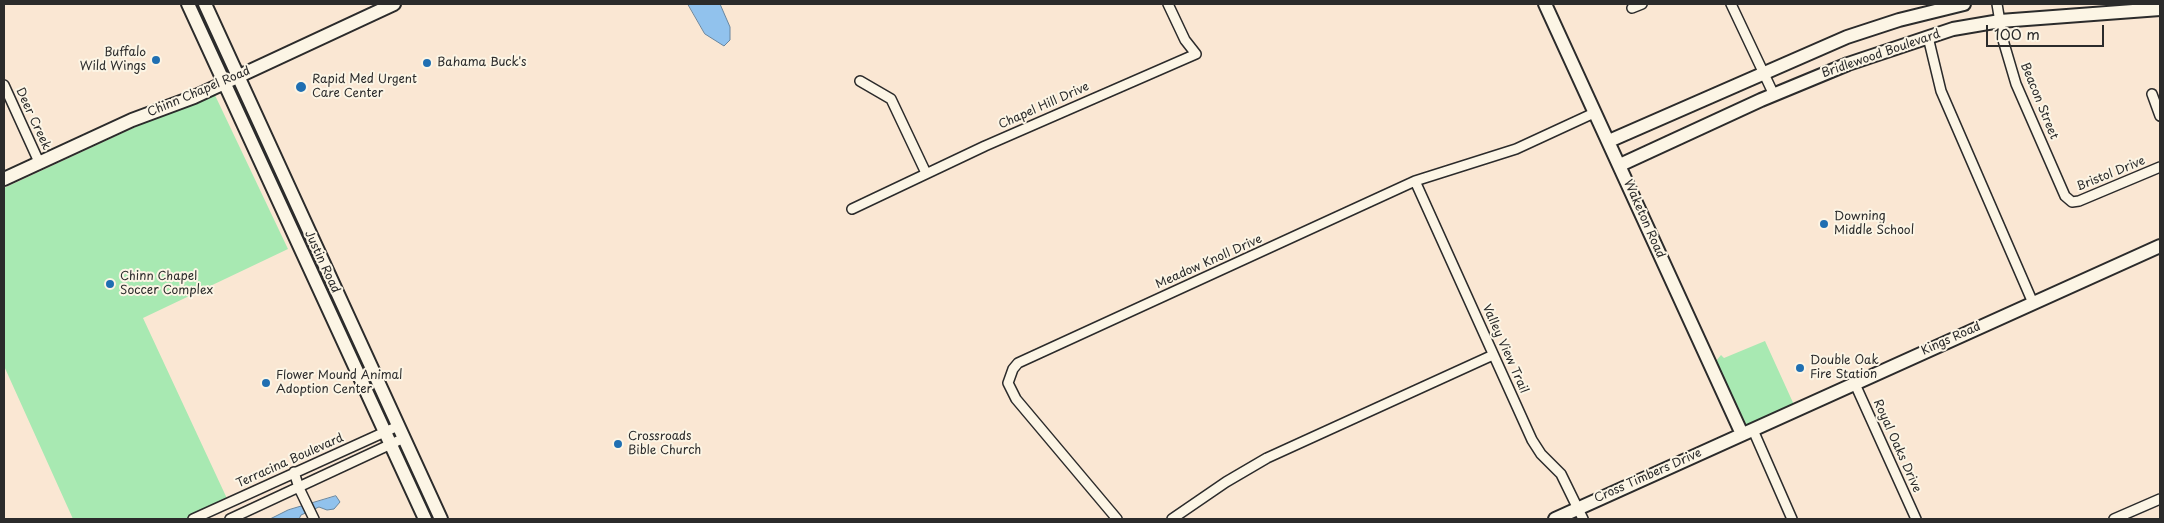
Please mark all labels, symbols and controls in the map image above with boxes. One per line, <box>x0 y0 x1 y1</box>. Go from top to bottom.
scale bar <box>1989 15 2106 47</box>
text: 100 m <box>1994 22 2040 45</box>
street label: Bridlewood Boulevard <box>1820 27 1942 81</box>
place label: Buffalo Wild Wings <box>80 46 146 74</box>
marker: Buffalo Wild Wings <box>150 54 162 66</box>
place label: Bahama Buck's <box>437 56 526 70</box>
marker: Bahama Buck's <box>421 57 433 69</box>
street label: Beacon Street <box>2017 60 2061 142</box>
street label: Chinn Chapel Road <box>145 64 253 120</box>
place label: Rapid Med Urgent Care Center <box>312 73 417 101</box>
marker: Rapid Med Urgent Care Center <box>294 80 308 94</box>
street label: Chapel Hill Drive <box>996 80 1092 132</box>
street label: Deer Creek <box>12 86 54 152</box>
street label: Bristol Drive <box>2075 154 2147 194</box>
street label: Waketon Road <box>1620 177 1668 261</box>
place label: Downing Middle School <box>1834 210 1914 238</box>
marker: Downing Middle School <box>1818 218 1830 230</box>
street label: Justin Road <box>301 228 343 296</box>
street label: Meadow Knoll Drive <box>1154 232 1264 292</box>
place label: Chinn Chapel Soccer Complex <box>120 270 213 298</box>
marker: Chinn Chapel Soccer Complex <box>104 278 116 290</box>
street label: Valley View Trail <box>1479 302 1531 396</box>
street label: Kings Road <box>1919 320 1983 358</box>
place label: Double Oak Fire Station <box>1810 354 1879 382</box>
marker: Double Oak Fire Station <box>1794 362 1806 374</box>
place label: Flower Mound Animal Adoption Center <box>276 369 403 397</box>
marker: Flower Mound Animal Adoption Center <box>260 377 272 389</box>
street label: Royal Oaks Drive <box>1870 397 1924 495</box>
place label: Crossroads Bible Church <box>628 430 701 458</box>
street label: Terracina Boulevard <box>234 431 346 491</box>
marker: Crossroads Bible Church <box>612 438 624 450</box>
street label: Cross Timbers Drive <box>1592 446 1704 506</box>

